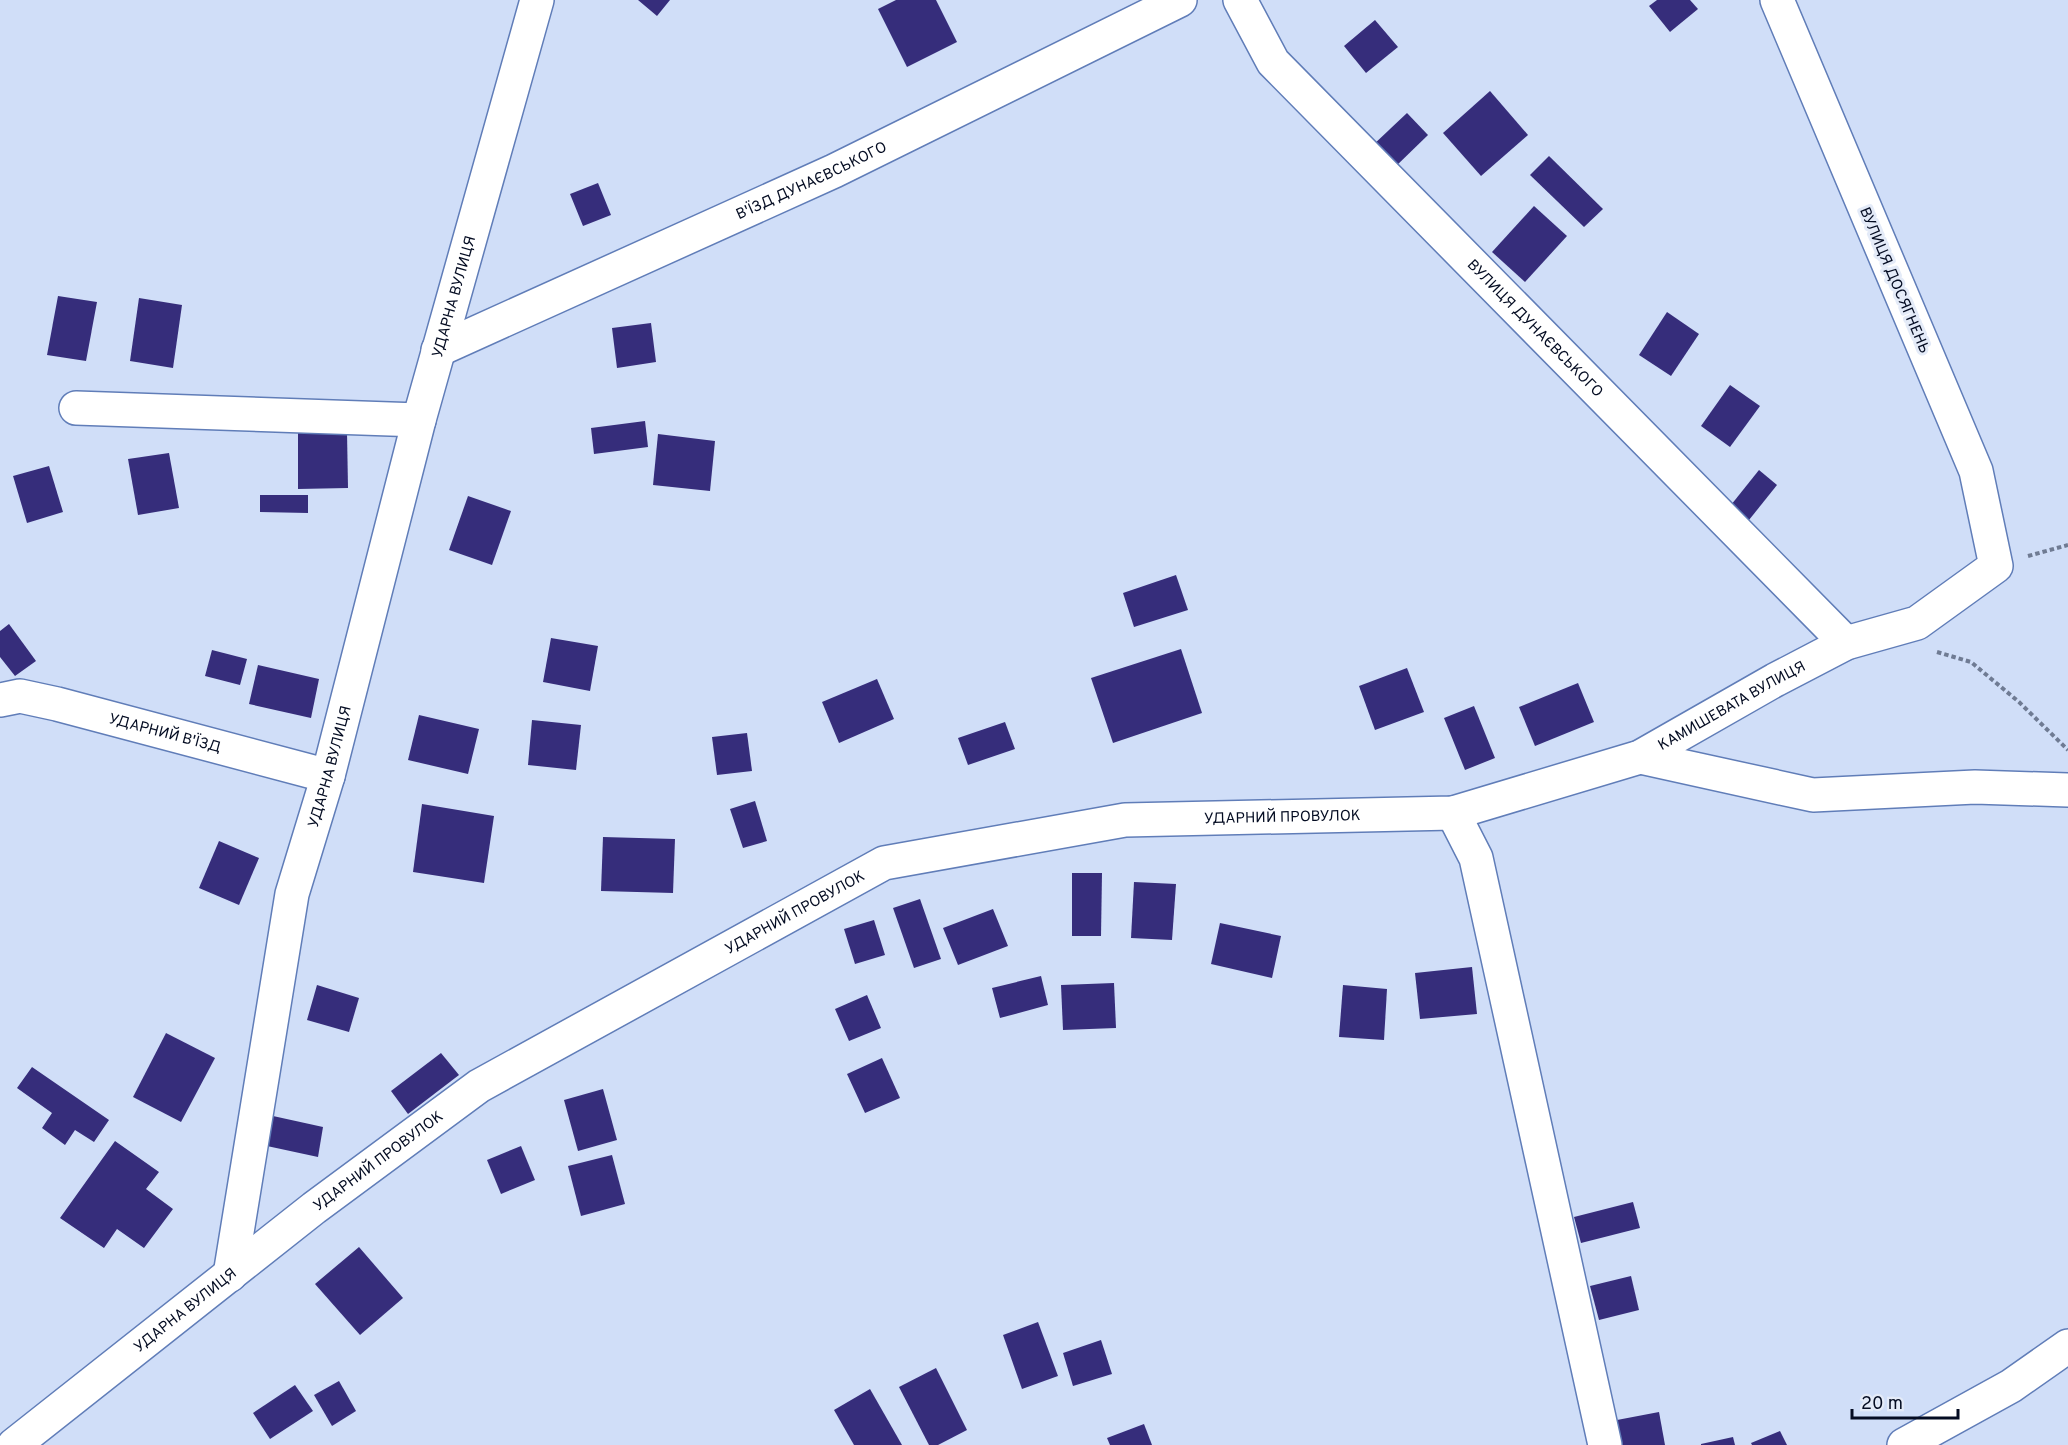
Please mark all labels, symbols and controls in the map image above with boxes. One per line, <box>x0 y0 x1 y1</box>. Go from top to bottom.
street label: В'ЇЗД ДУНАЄВСЬКОГО <box>733 138 890 225</box>
street label: ВУЛИЦЯ ДОСЯГНЕНЬ <box>1854 205 1933 357</box>
street label: УДАРНА ВУЛИЦЯ <box>429 234 481 360</box>
street label: ВУЛИЦЯ ДУНАЄВСЬКОГО <box>1462 256 1606 402</box>
street label: КАМИШЕВАТА ВУЛИЦЯ <box>1655 658 1809 756</box>
street label: УДАРНА ВУЛИЦЯ <box>305 704 357 830</box>
street label: УДАРНИЙ В'ЇЗД <box>106 710 223 758</box>
street label: УДАРНИЙ ПРОВУЛОК <box>1204 807 1361 829</box>
street label: УДАРНИЙ ПРОВУЛОК <box>722 867 869 960</box>
street label: УДАРНИЙ ПРОВУЛОК <box>310 1108 448 1216</box>
street label: УДАРНА ВУЛИЦЯ <box>131 1265 241 1357</box>
scale bar <box>1852 1382 1958 1420</box>
text: 20 m <box>1861 1393 1903 1416</box>

